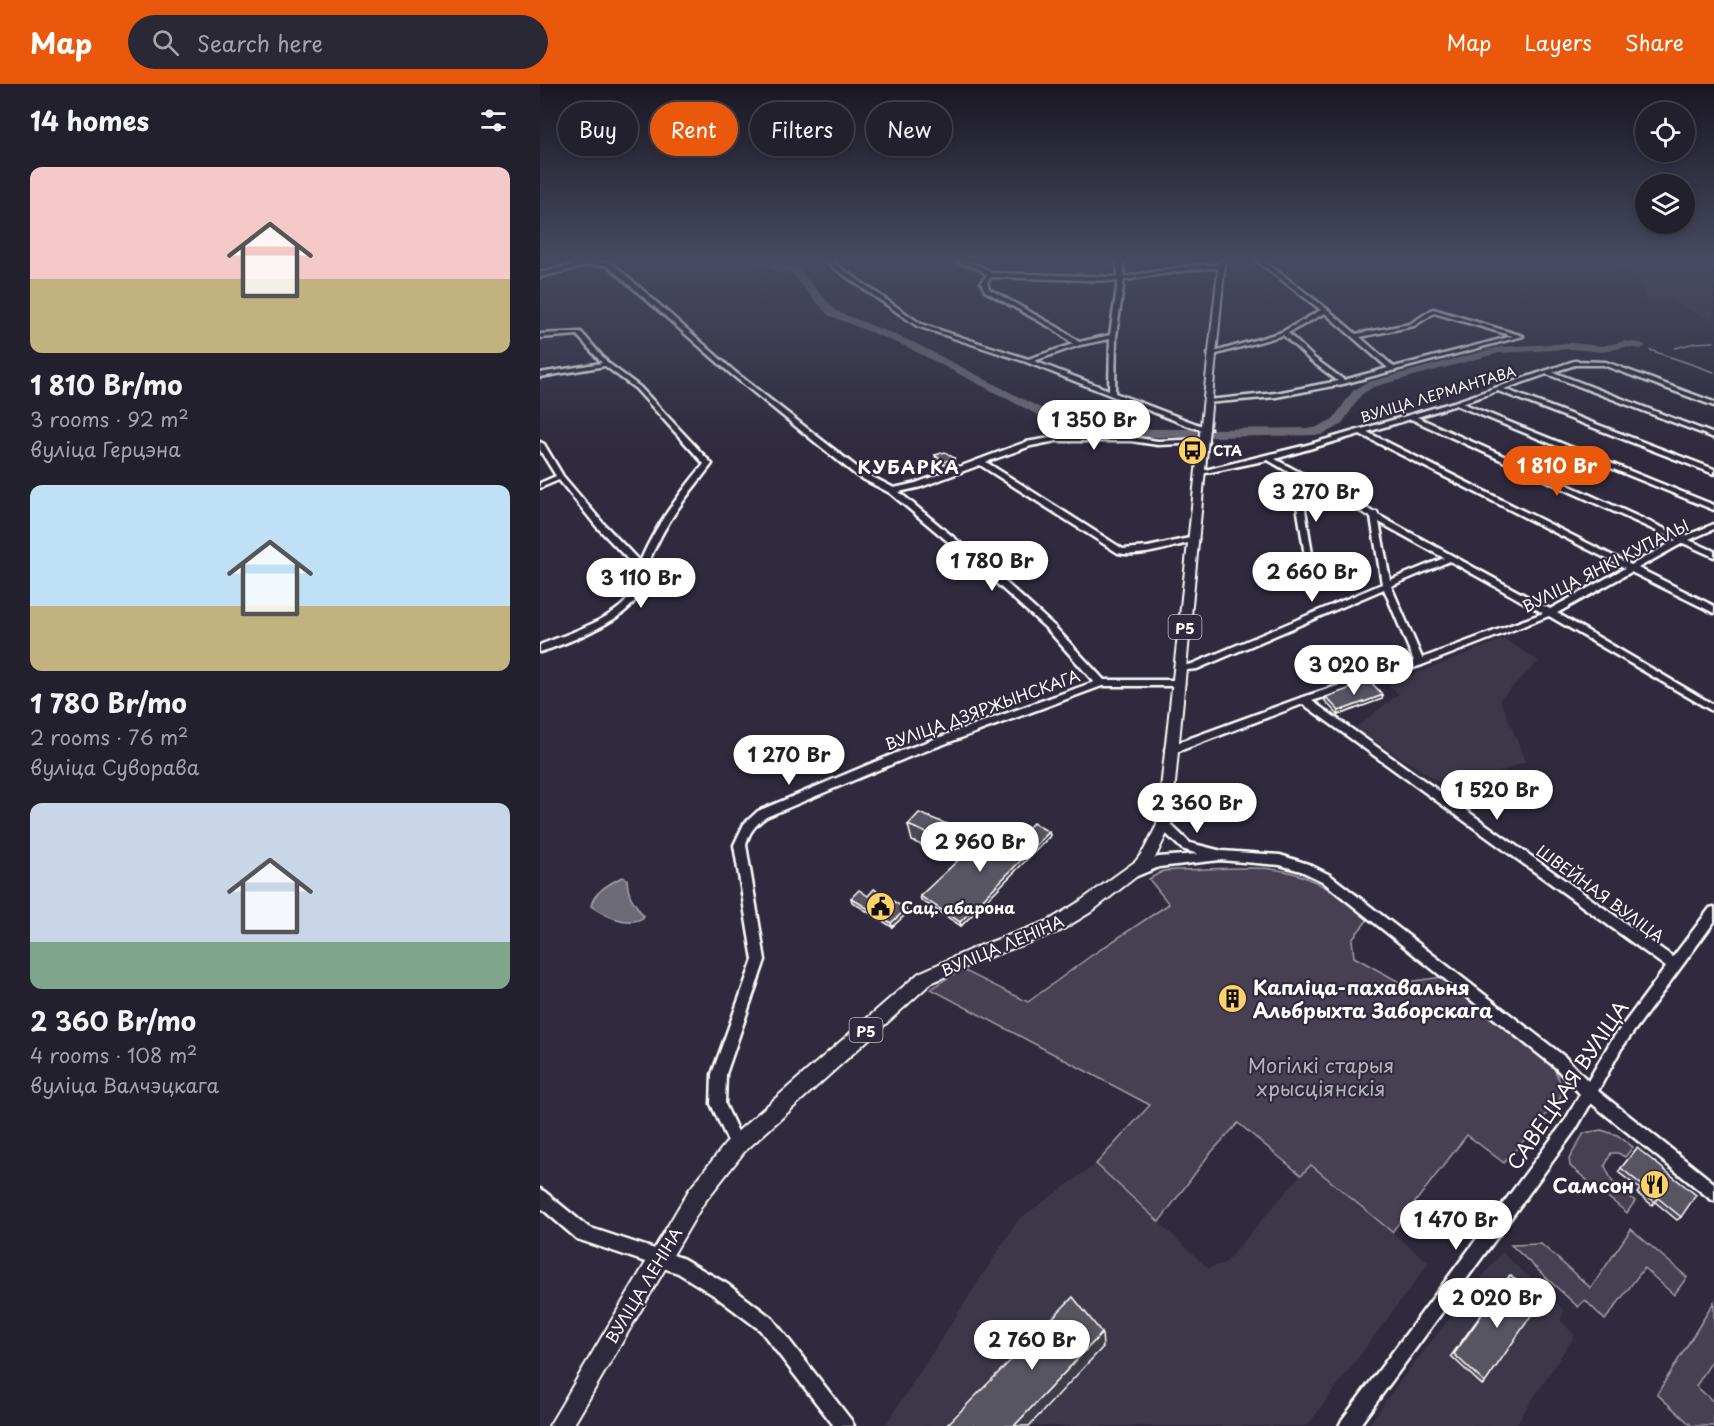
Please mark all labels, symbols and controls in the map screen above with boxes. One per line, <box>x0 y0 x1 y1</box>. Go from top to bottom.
search box <box>128 15 548 69</box>
text: Map <box>30 21 92 64</box>
icon: search <box>149 26 182 59</box>
text: Search here <box>197 26 323 59</box>
text: Map <box>1447 26 1491 58</box>
text: Layers <box>1524 26 1592 58</box>
text: Share <box>1625 26 1684 58</box>
text: 14 homes <box>30 101 149 140</box>
chip: Buy <box>558 102 638 156</box>
chip: Rent <box>650 102 738 156</box>
chip: Filters <box>750 102 854 156</box>
chip: New <box>866 102 952 156</box>
map controls <box>1635 102 1695 234</box>
button: locate <box>1635 102 1695 162</box>
icon: filters <box>477 104 510 137</box>
button: layers <box>1635 174 1695 234</box>
icon: home <box>216 206 324 314</box>
street label: ВУЛІЦА ЛЕРМАНТАВА <box>1358 360 1519 428</box>
text: 1 810 Br/mo <box>30 365 183 404</box>
pin: 1 350 Br <box>1032 400 1156 451</box>
text: 3 rooms · 92 m² <box>30 404 189 434</box>
text: 1 350 Br <box>1051 404 1137 434</box>
text: вуліца Герцэна <box>30 434 181 464</box>
bus stop icon: СТА <box>1176 434 1208 466</box>
place label: СТА <box>1213 440 1242 461</box>
pin: 1 810 Br <box>1495 446 1619 497</box>
text: 1 810 Br <box>1517 450 1597 480</box>
district label: КУБАРКА <box>858 453 960 480</box>
pin: 3 270 Br <box>1254 472 1378 523</box>
text: 3 270 Br <box>1272 476 1360 506</box>
street label: ВУЛІЦА ЯНКІ КУПАЛЫ <box>1517 512 1693 618</box>
icon: home <box>216 524 324 632</box>
pin: 1 780 Br <box>930 541 1054 592</box>
text: 1 780 Br <box>950 545 1034 575</box>
pin: 2 660 Br <box>1250 552 1374 603</box>
text: 2 660 Br <box>1266 556 1358 586</box>
pin: 3 110 Br <box>579 558 703 609</box>
text: 3 110 Br <box>600 562 682 592</box>
road number: Р5 <box>1168 615 1202 639</box>
pin: 3 020 Br <box>1292 645 1416 696</box>
text: 3 020 Br <box>1308 649 1400 679</box>
street label: ВУЛІЦА ДЗЯРЖЫНСКАГА <box>881 663 1083 755</box>
text: 1 780 Br/mo <box>30 683 187 722</box>
text: 2 rooms · 76 m² <box>30 722 188 752</box>
pin: 1 270 Br <box>727 735 851 786</box>
text: 1 270 Br <box>748 739 830 769</box>
text: вуліца Суворава <box>30 752 199 782</box>
pin: 1 520 Br <box>1435 770 1559 821</box>
text: 1 520 Br <box>1455 774 1539 804</box>
pin: 2 360 Br <box>1135 783 1259 834</box>
text: 2 360 Br <box>1152 787 1242 817</box>
pin: 2 960 Br <box>918 822 1042 873</box>
text: 2 960 Br <box>935 826 1025 856</box>
street label: ШВЕЙНАЯ ВУЛІЦА <box>1532 838 1670 948</box>
icon: home <box>216 842 324 950</box>
public building icon: Сац. абарона <box>864 891 896 923</box>
place label: Сац. абарона <box>901 895 1015 919</box>
street label: ВУЛІЦА ЛЕНІНА <box>937 908 1067 982</box>
place label: Капліца-пахавальня Альбрыхта Заборскага <box>1253 972 1493 1025</box>
building icon: Капліца-пахавальня Альбрыхта Заборскага <box>1216 982 1248 1014</box>
street label: САВЕЦКАЯ ВУЛІЦА <box>1499 994 1635 1176</box>
text: 2 360 Br/mo <box>30 1001 196 1040</box>
road number: Р5 <box>850 1018 882 1042</box>
text: 4 rooms · 108 m² <box>30 1040 197 1070</box>
park label: Могілкі старыя хрысціянскія <box>1248 1050 1394 1103</box>
text: вуліца Валчэцкага <box>30 1070 219 1100</box>
restaurant icon: Самсон <box>1639 1169 1671 1201</box>
place label: Самсон <box>1553 1170 1634 1200</box>
pin: 1 470 Br <box>1394 1200 1518 1251</box>
text: 1 470 Br <box>1414 1204 1498 1234</box>
street label: ВУЛІЦА ЛЕНІНА <box>599 1222 687 1348</box>
pin: 2 020 Br <box>1435 1278 1559 1329</box>
text: 2 020 Br <box>1452 1282 1542 1312</box>
pin: 2 760 Br <box>970 1320 1094 1371</box>
text: 2 760 Br <box>988 1324 1076 1354</box>

